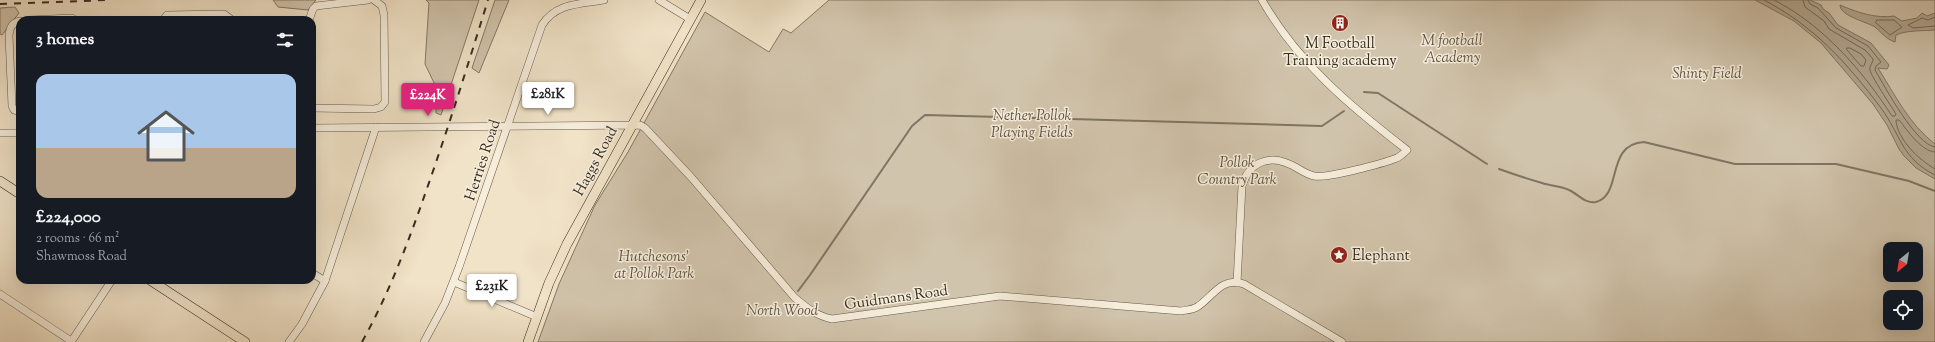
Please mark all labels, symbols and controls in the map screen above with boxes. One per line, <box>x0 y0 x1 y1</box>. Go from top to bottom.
building icon: M Football Training academy <box>1330 13 1350 33</box>
text: 3 homes <box>36 28 94 52</box>
icon: filters <box>274 29 296 51</box>
park label: M football Academy <box>1421 31 1483 69</box>
place label: M Football Training academy <box>1283 34 1397 72</box>
park label: Shinty Field <box>1672 64 1742 85</box>
pin: £281K <box>520 82 576 116</box>
pin: £224K <box>400 83 456 117</box>
text: £281K <box>531 86 565 104</box>
text: £224K <box>410 87 446 105</box>
icon: home <box>130 100 202 172</box>
park label: Nether Pollok Playing Fields <box>991 106 1073 144</box>
street label: Herries Road <box>460 117 507 204</box>
street label: Haggs Road <box>569 123 624 200</box>
park label: Pollok Country Park <box>1197 153 1277 191</box>
text: £224,000 <box>36 206 101 230</box>
text: 2 rooms · 66 m² <box>36 230 119 248</box>
north arrow <box>1883 242 1923 282</box>
map controls <box>1883 242 1923 330</box>
place icon: Elephant <box>1329 245 1349 265</box>
place label: Elephant <box>1352 246 1410 267</box>
park label: Hutchesons’ at Pollok Park <box>614 247 694 285</box>
text: Shawmoss Road <box>36 248 127 266</box>
pin: £231K <box>464 274 520 308</box>
text: £231K <box>476 278 508 296</box>
street label: Guidmans Road <box>843 281 950 316</box>
button: locate <box>1883 290 1923 330</box>
park label: North Wood <box>746 301 819 322</box>

